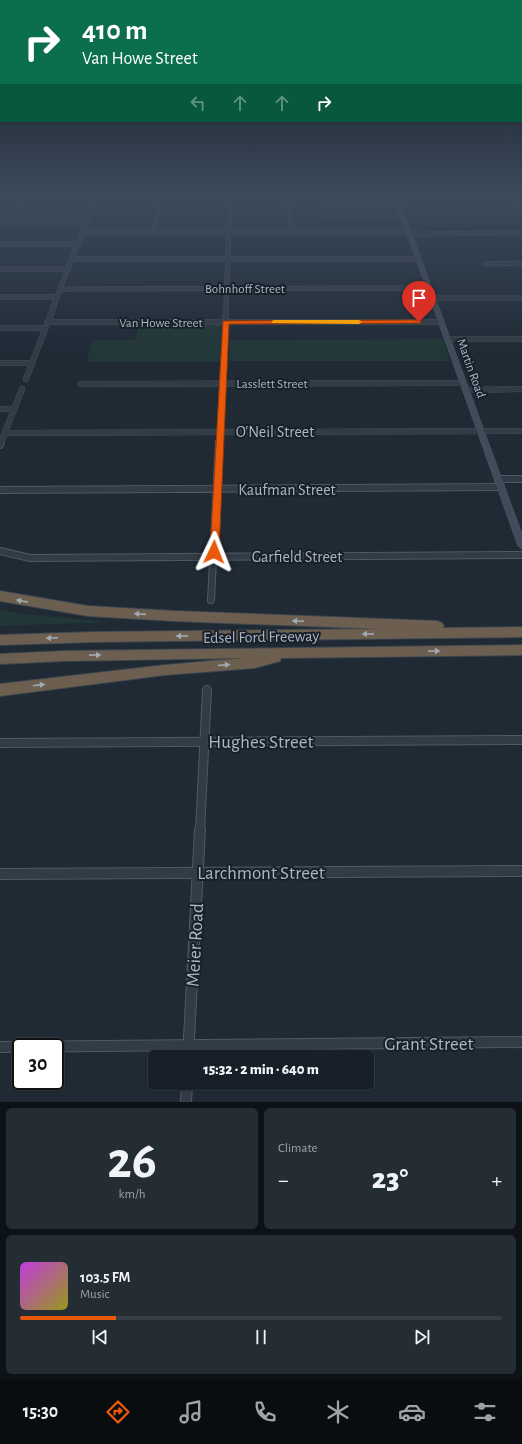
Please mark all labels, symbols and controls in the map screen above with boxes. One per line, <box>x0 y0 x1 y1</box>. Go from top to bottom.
icon: right <box>16 16 68 68</box>
text: 410 m <box>82 17 148 45</box>
text: Van Howe Street <box>82 50 198 68</box>
icon: left <box>187 92 209 114</box>
icon: ahead <box>229 92 251 114</box>
icon: ahead <box>271 92 293 114</box>
icon: right <box>313 92 335 114</box>
pin <box>402 281 436 322</box>
street label: Bohnhoff Street <box>205 283 285 296</box>
icon: arrive <box>408 287 430 309</box>
street label: Van Howe Street <box>119 317 203 330</box>
street label: Martin Road <box>454 337 487 400</box>
street label: Lasslett Street <box>236 378 308 391</box>
street label: O'Neil Street <box>236 424 314 440</box>
street label: Kaufman Street <box>238 482 336 498</box>
position arrow <box>193 531 235 573</box>
street label: Garfield Street <box>252 549 342 565</box>
one-way arrow <box>16 597 28 603</box>
one-way arrow <box>134 611 146 618</box>
one-way arrow <box>291 618 304 624</box>
street label: Edsel Ford Freeway <box>203 628 320 647</box>
one-way arrow <box>362 630 374 637</box>
one-way arrow <box>175 633 188 639</box>
one-way arrow <box>45 635 58 641</box>
one-way arrow <box>428 648 441 654</box>
one-way arrow <box>89 652 102 658</box>
one-way arrow <box>218 662 230 669</box>
one-way arrow <box>33 682 45 688</box>
street label: Hughes Street <box>208 733 314 752</box>
street label: Larchmont Street <box>197 864 325 883</box>
street label: Meier Road <box>184 903 207 987</box>
street label: Grant Street <box>384 1035 474 1054</box>
speed limit sign: 30 <box>12 1038 64 1090</box>
text: 15:32 · 2 min · 640 m <box>203 1062 319 1077</box>
text: 26 <box>107 1135 157 1187</box>
text: Climate <box>278 1142 317 1155</box>
text: 23° <box>372 1164 408 1194</box>
text: − <box>278 1169 289 1191</box>
text: + <box>491 1169 502 1191</box>
text: km/h <box>119 1188 145 1201</box>
text: 103.5 FM <box>80 1270 131 1285</box>
text: Music <box>80 1288 110 1301</box>
icon: previous <box>89 1326 111 1348</box>
icon: pause <box>250 1326 272 1348</box>
icon: next <box>411 1326 433 1348</box>
icon: directions <box>104 1398 132 1426</box>
icon: music <box>177 1398 205 1426</box>
icon: phone <box>251 1398 279 1426</box>
icon: climate <box>324 1398 352 1426</box>
icon: car <box>398 1398 426 1426</box>
icon: filters <box>471 1398 499 1426</box>
text: 15:30 <box>23 1403 58 1421</box>

